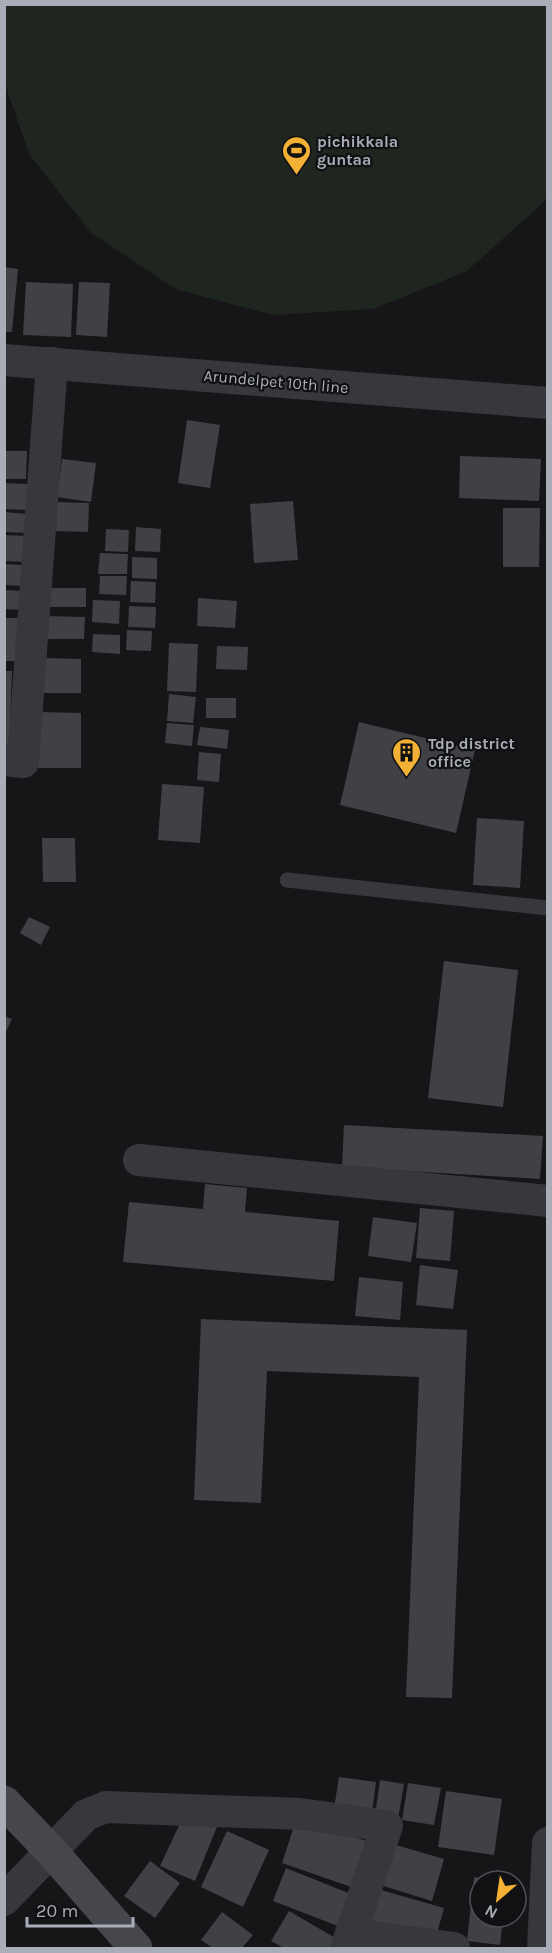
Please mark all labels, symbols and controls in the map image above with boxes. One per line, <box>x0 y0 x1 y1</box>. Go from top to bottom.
place label: pichikkala guntaa <box>317 132 398 169</box>
sports icon: pichikkala guntaa <box>280 134 312 176</box>
street label: Arundelpet 10th line <box>203 366 349 397</box>
place label: Tdp district office <box>428 734 515 771</box>
building icon: Tdp district office <box>391 736 423 778</box>
north arrow <box>468 1869 528 1929</box>
scale bar <box>27 1890 134 1928</box>
text: 20 m <box>36 1900 78 1922</box>
text: N <box>481 1901 501 1923</box>

